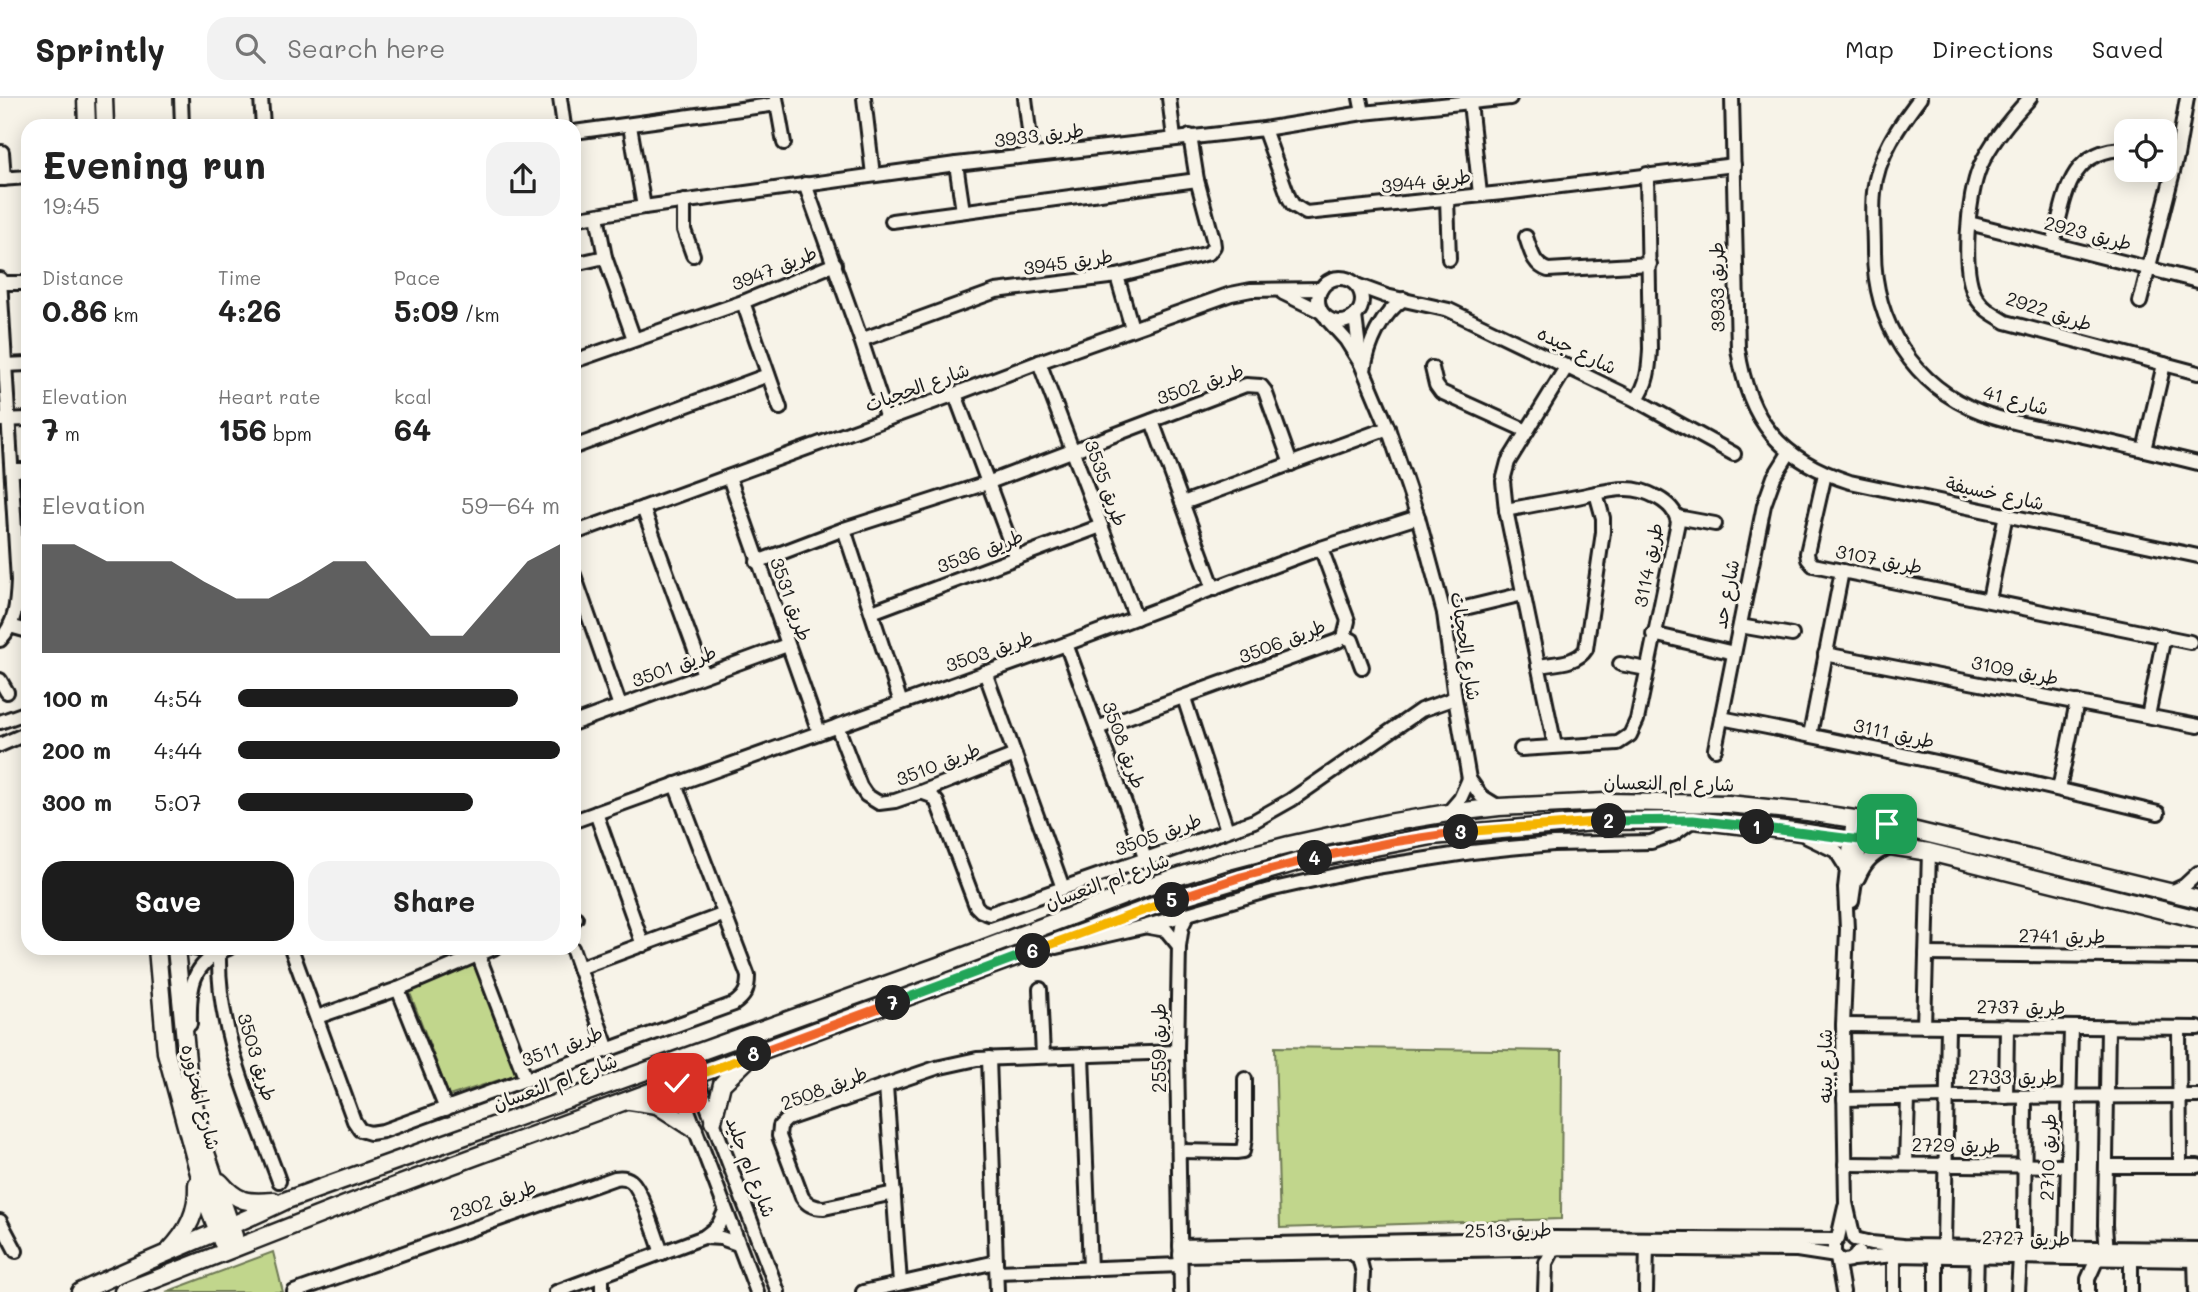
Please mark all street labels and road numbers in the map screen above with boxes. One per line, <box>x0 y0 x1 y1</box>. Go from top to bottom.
street label: طريق 3933 <box>992 117 1085 152</box>
street label: طريق 3944 <box>1379 163 1472 198</box>
street label: طريق 2923 <box>2042 210 2135 255</box>
street label: طريق 3947 <box>727 239 820 296</box>
street label: طريق 3933 <box>1703 241 1730 333</box>
street label: طريق 3945 <box>1021 243 1115 280</box>
street label: طريق 2922 <box>2003 285 2095 336</box>
street label: شارع جيده <box>1533 320 1621 381</box>
street label: شارع الحجيات <box>861 356 973 419</box>
street label: طريق 3502 <box>1153 357 1247 410</box>
street label: شارع 41 <box>1980 379 2052 422</box>
street label: طريق 3535 <box>1079 436 1134 530</box>
street label: شارع خسيفة <box>1943 470 2047 517</box>
street label: طريق 3114 <box>1627 521 1668 609</box>
street label: طريق 3536 <box>933 523 1027 578</box>
street label: طريق 3107 <box>1834 538 1925 579</box>
street label: طريق 3531 <box>765 553 818 644</box>
street label: شارع حد <box>1707 557 1746 631</box>
street label: شارع الحجيات <box>1444 590 1487 702</box>
street label: طريق 3506 <box>1235 612 1329 669</box>
street label: طريق 3503 <box>942 624 1036 677</box>
street label: طريق 3501 <box>628 639 720 692</box>
street label: طريق 3109 <box>1969 649 2061 690</box>
street label: طريق 3508 <box>1097 698 1152 792</box>
street label: طريق 3111 <box>1851 712 1937 753</box>
street label: طريق 3510 <box>892 736 984 791</box>
street label: شارع ام النعسان <box>1603 769 1735 799</box>
street label: طريق 3505 <box>1111 806 1205 861</box>
street label: شارع ام النعسان <box>1041 846 1174 917</box>
street label: طريق 2741 <box>2018 922 2106 949</box>
street label: طريق 2737 <box>1976 993 2066 1020</box>
street label: طريق 2559 <box>1146 1003 1171 1093</box>
street label: طريق 3503 <box>232 1010 283 1104</box>
street label: طريق 3511 <box>518 1019 606 1072</box>
street label: شارع بينه <box>1812 1029 1839 1103</box>
street label: شارع المحزوره <box>174 1041 227 1153</box>
street label: شارع ام النعسان <box>489 1047 622 1118</box>
street label: طريق 2508 <box>777 1060 871 1115</box>
street label: طريق 2733 <box>1968 1064 2058 1089</box>
street label: شارع ام جليد <box>718 1113 782 1222</box>
street label: طريق 2710 <box>2033 1113 2062 1201</box>
street label: طريق 2729 <box>1911 1131 2001 1158</box>
street label: طريق 2302 <box>446 1173 539 1226</box>
street label: طريق 2513 <box>1464 1216 1552 1243</box>
street label: طريق 2727 <box>1982 1224 2070 1251</box>

